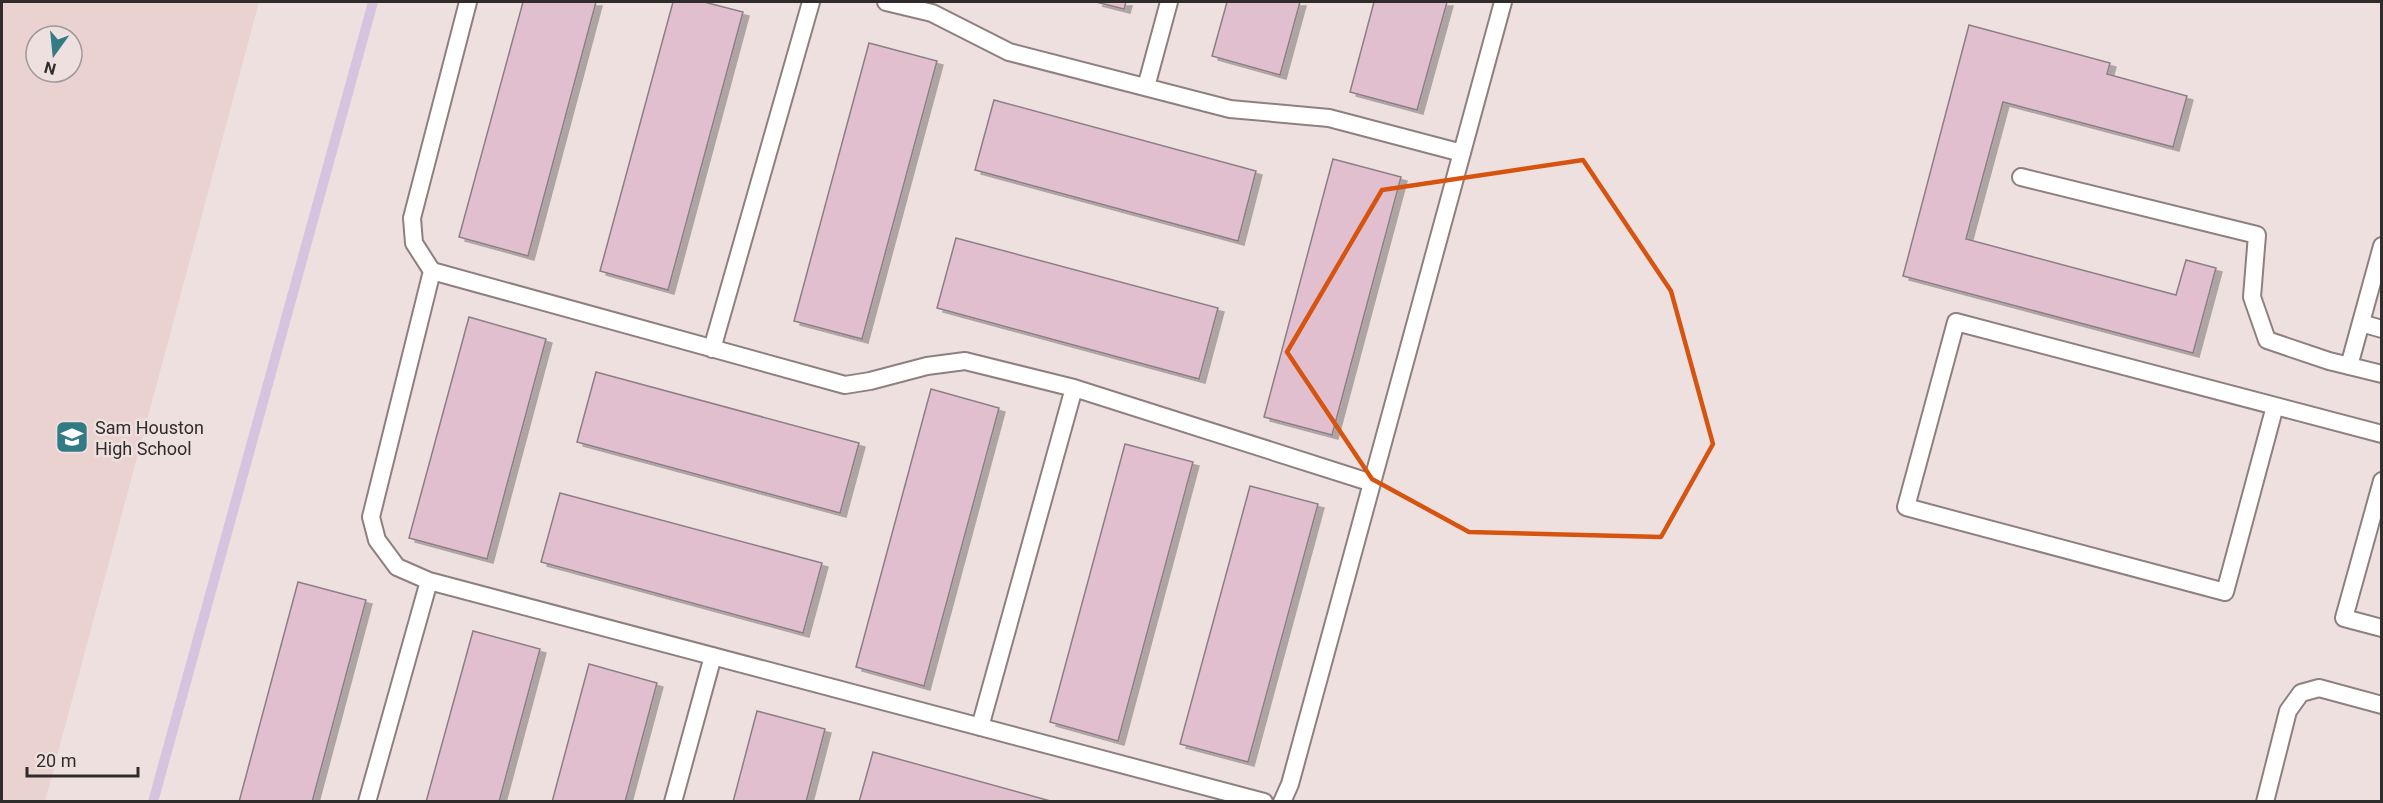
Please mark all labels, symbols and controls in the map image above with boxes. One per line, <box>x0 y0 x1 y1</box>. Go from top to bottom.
north arrow <box>24 24 84 84</box>
text: N <box>42 57 58 79</box>
place label: Sam Houston High School <box>95 417 204 459</box>
school or university icon: Sam Houston High School <box>54 419 90 455</box>
scale bar <box>27 740 138 778</box>
text: 20 m <box>36 750 76 771</box>

